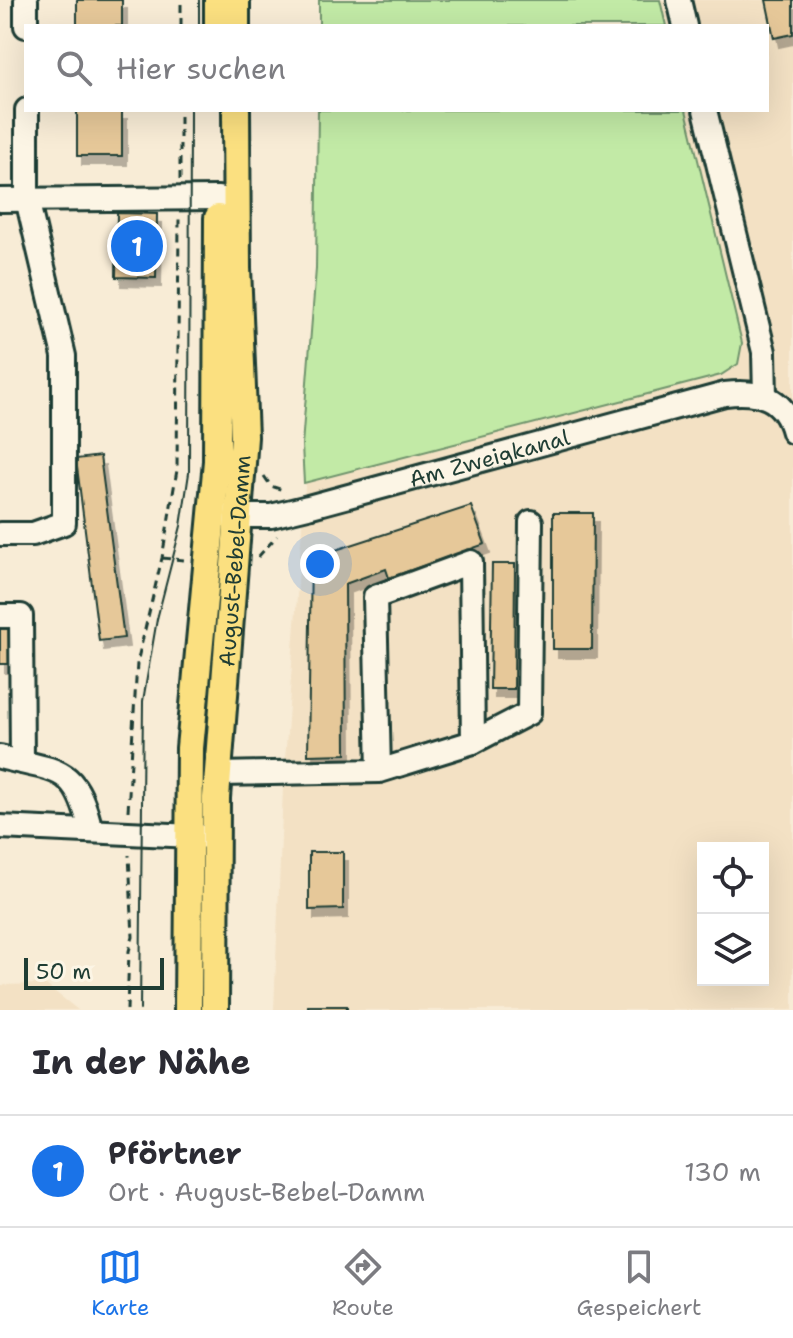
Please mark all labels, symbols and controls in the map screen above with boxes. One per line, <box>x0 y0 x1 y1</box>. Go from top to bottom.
search box <box>24 24 769 112</box>
icon: search <box>52 46 96 90</box>
text: Hier suchen <box>116 48 286 89</box>
pin: 1 <box>111 216 163 276</box>
street label: Am Zweigkanal <box>406 422 573 493</box>
street label: August-Bebel-Damm <box>212 454 257 668</box>
your location <box>300 544 340 584</box>
map controls <box>697 842 769 986</box>
button: locate <box>697 842 769 914</box>
button: layers <box>697 914 769 986</box>
scale bar <box>24 954 164 990</box>
text: 50 m <box>36 957 91 986</box>
text: In der Nähe <box>32 1039 251 1085</box>
text: Pförtner <box>108 1133 242 1174</box>
text: 1 <box>52 1154 64 1189</box>
text: 130 m <box>684 1154 761 1189</box>
text: Ort · August-Bebel-Damm <box>108 1174 425 1209</box>
tab: Karte <box>91 1245 149 1322</box>
tab: Route <box>332 1245 394 1322</box>
tab: Gespeichert <box>576 1245 702 1322</box>

